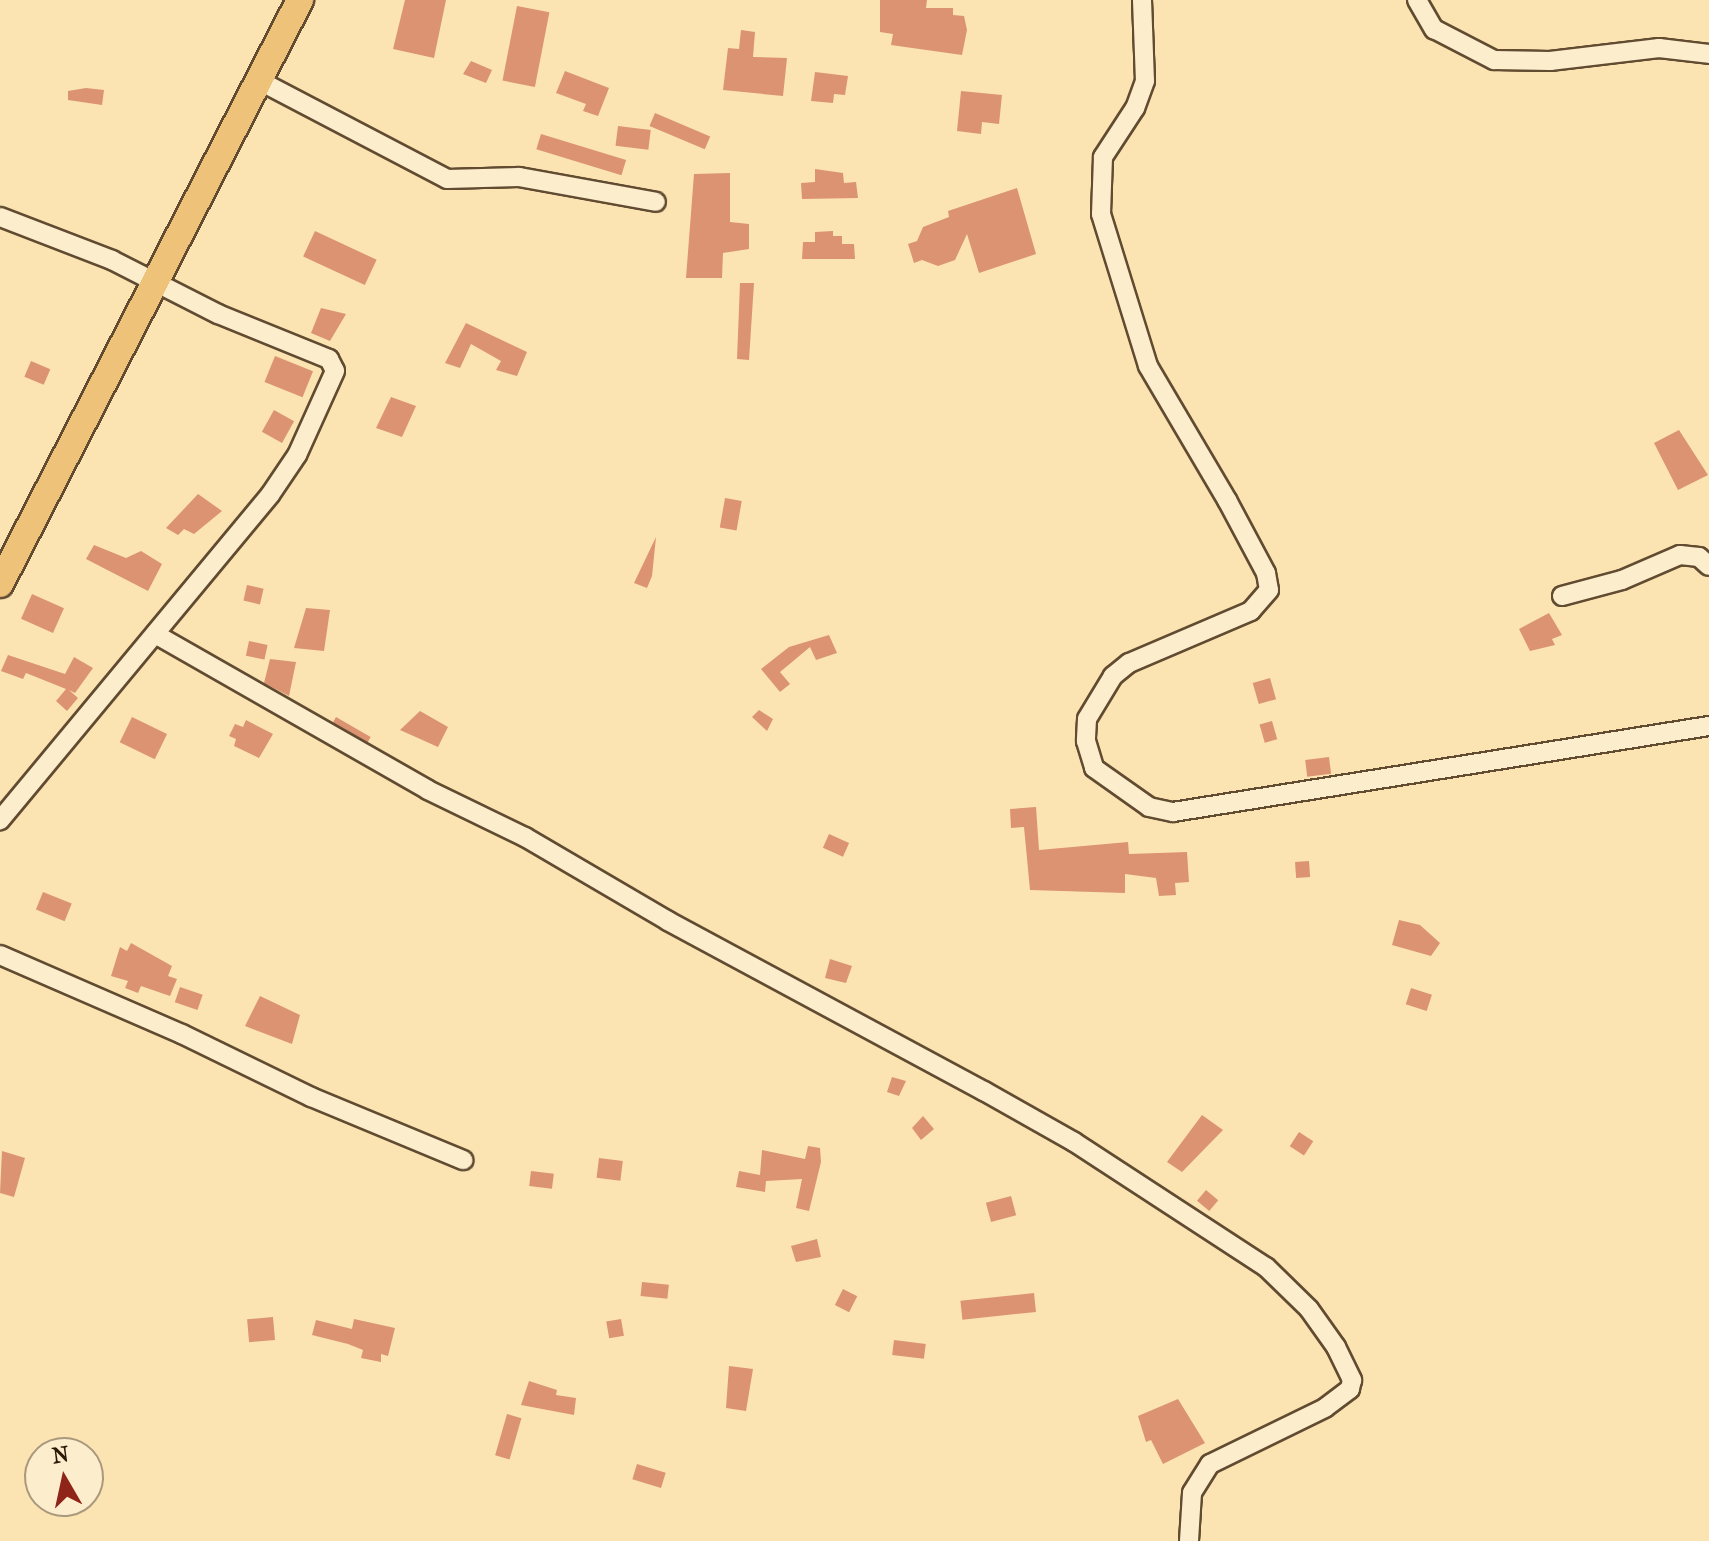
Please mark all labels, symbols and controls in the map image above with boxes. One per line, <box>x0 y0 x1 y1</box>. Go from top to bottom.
north arrow <box>24 1437 104 1517</box>
text: N <box>50 1441 71 1469</box>

